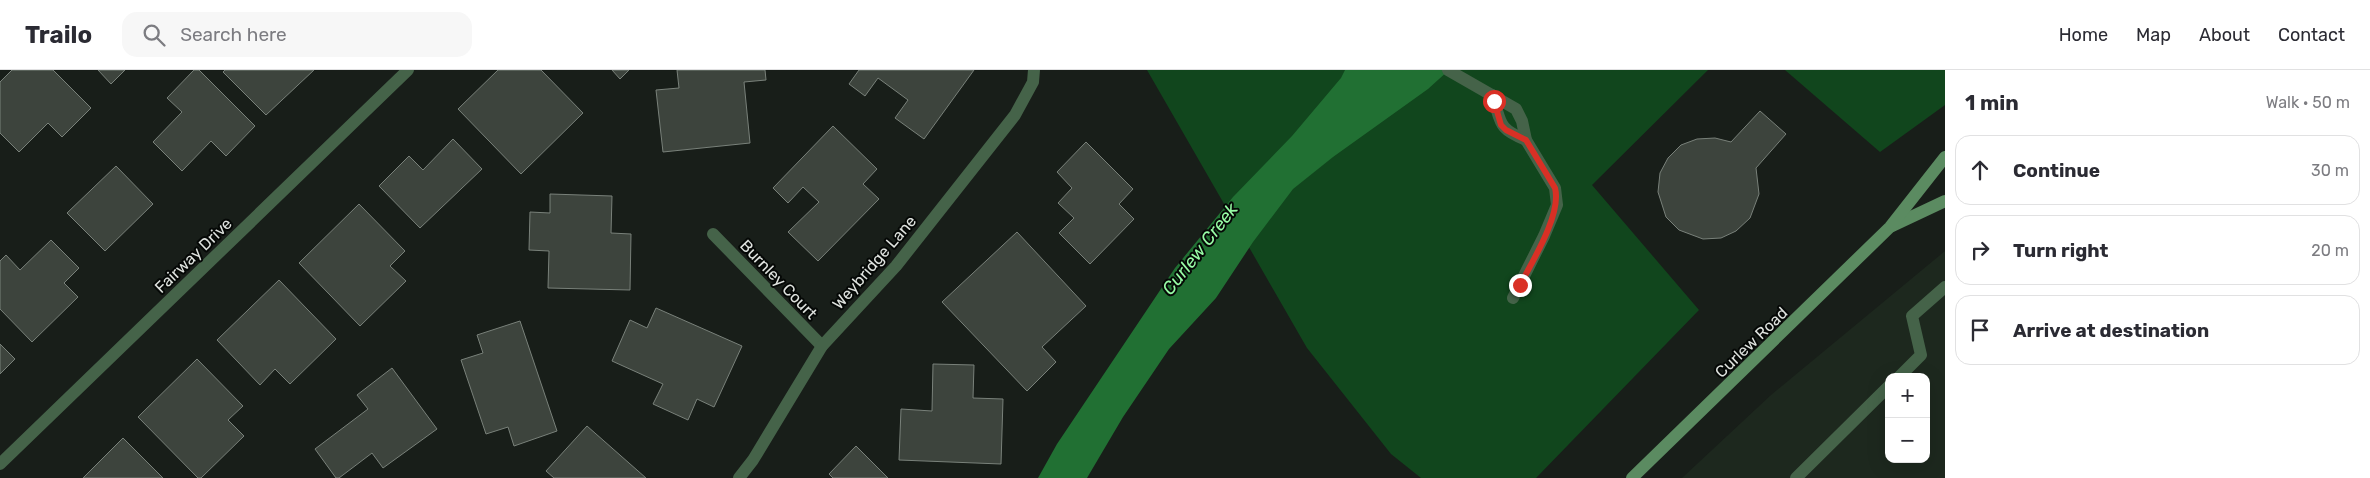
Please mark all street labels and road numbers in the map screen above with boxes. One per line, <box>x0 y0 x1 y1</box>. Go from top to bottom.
street label: Weybridge Lane <box>829 212 920 313</box>
street label: Fairway Drive <box>151 214 236 297</box>
street label: Burnley Court <box>736 236 821 323</box>
street label: Curlew Road <box>1711 303 1792 382</box>

